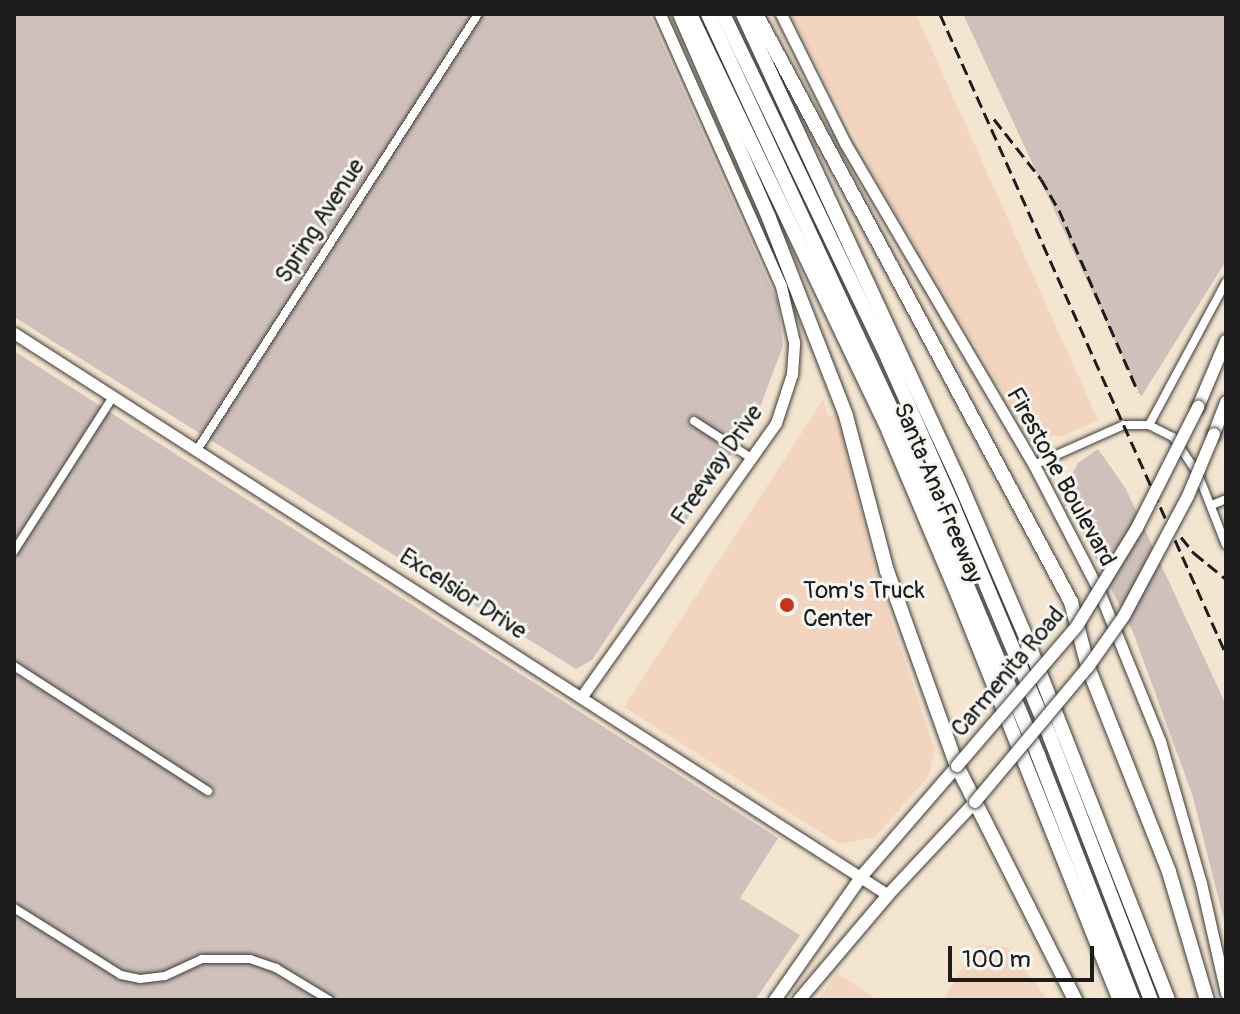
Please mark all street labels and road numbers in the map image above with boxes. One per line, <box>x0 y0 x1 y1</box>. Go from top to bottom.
street label: Spring Avenue <box>269 153 371 289</box>
street label: Firestone Boulevard <box>1000 382 1122 572</box>
street label: Santa Ana Freeway <box>887 398 989 588</box>
street label: Freeway Drive <box>665 399 769 531</box>
street label: Excelsior Drive <box>394 542 532 646</box>
street label: Carmenita Road <box>945 601 1071 743</box>

